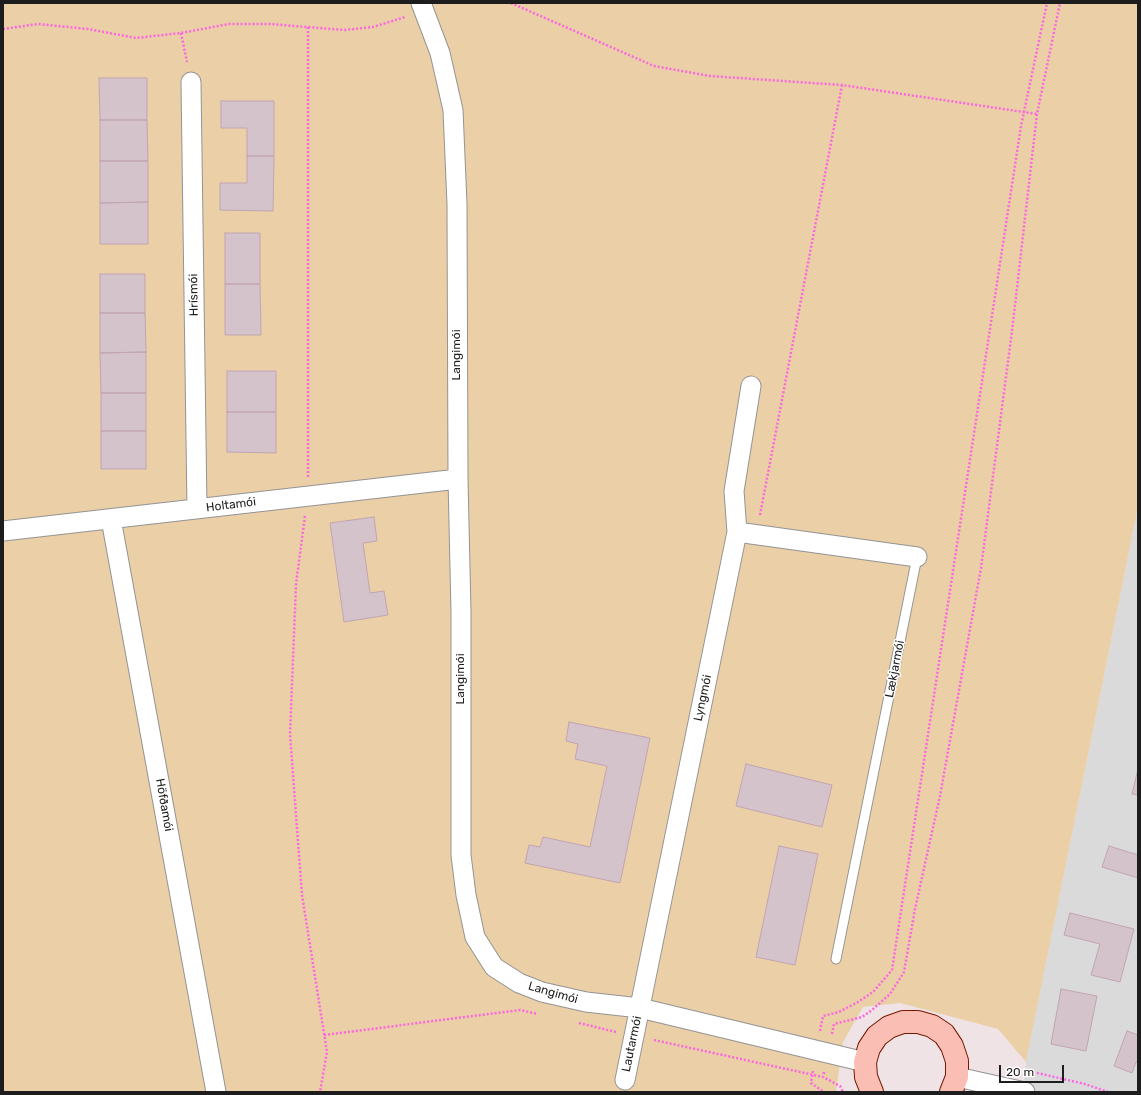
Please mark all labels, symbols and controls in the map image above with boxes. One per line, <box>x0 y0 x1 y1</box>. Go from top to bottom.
street label: Hrísmói <box>186 274 202 316</box>
street label: Langimói <box>450 329 464 381</box>
street label: Holtamói <box>205 495 257 515</box>
street label: Lækjarmói <box>882 639 908 699</box>
street label: Langimói <box>454 653 468 705</box>
street label: Lyngmói <box>691 673 715 723</box>
street label: Höfðamói <box>152 777 176 833</box>
street label: Langimói <box>526 979 580 1007</box>
street label: Lautarmói <box>619 1015 645 1073</box>
scale bar <box>1001 1057 1066 1083</box>
text: 20 m <box>1006 1065 1034 1079</box>

